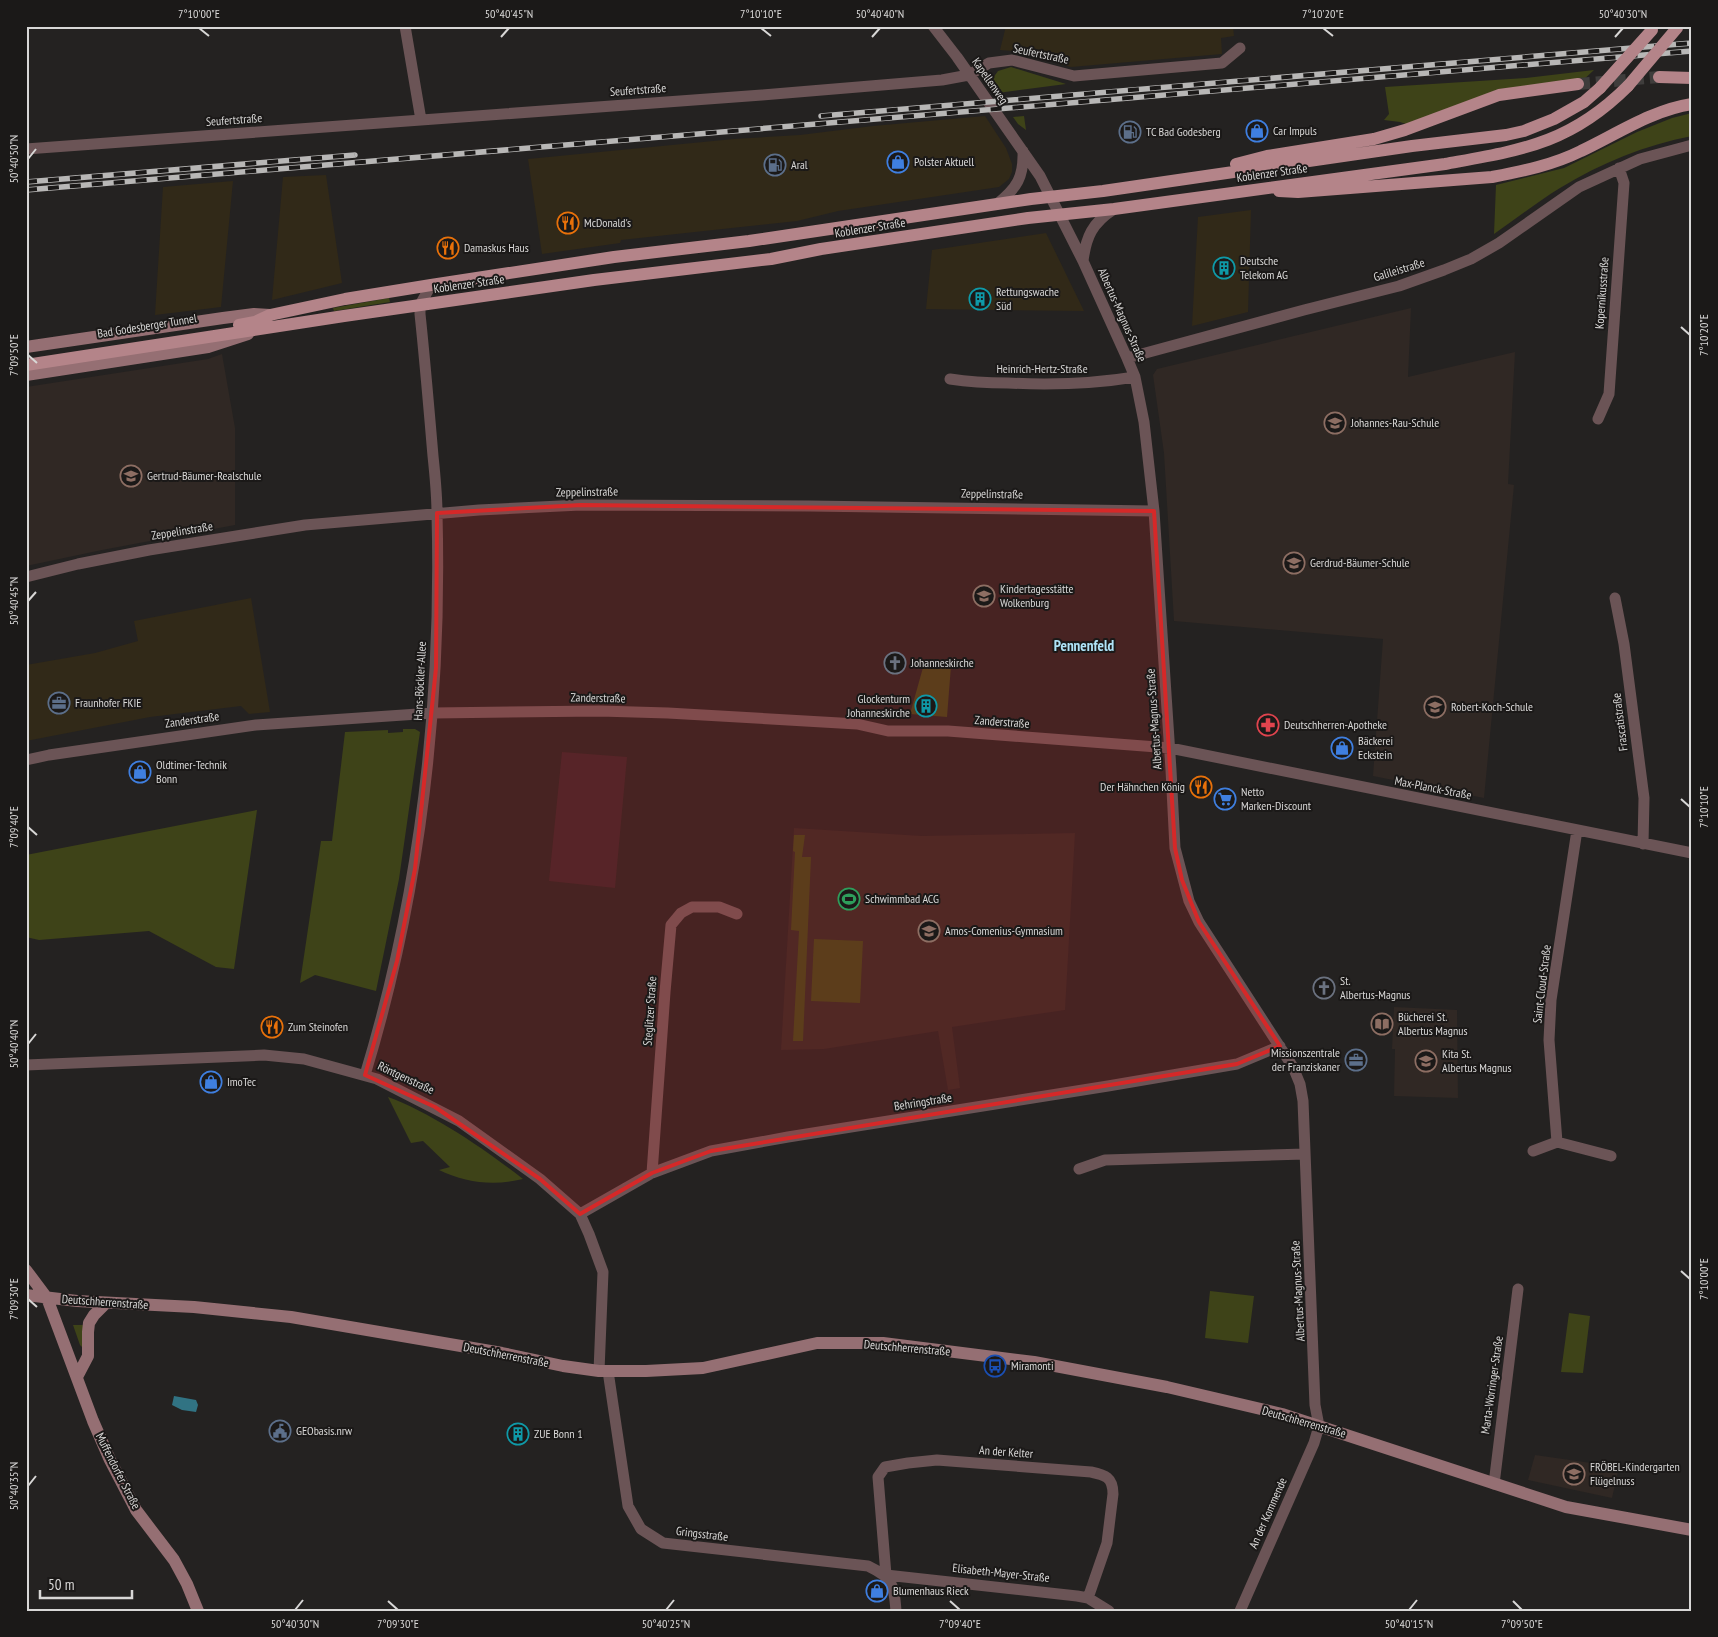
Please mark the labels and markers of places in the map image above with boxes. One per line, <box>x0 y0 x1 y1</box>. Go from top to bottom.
shop icon: Car Impuls <box>1245 119 1269 143</box>
fuel station icon: TC Bad Godesberg <box>1118 120 1142 144</box>
place label: Car Impuls <box>1273 123 1317 138</box>
place label: TC Bad Godesberg <box>1146 124 1221 139</box>
shop icon: Polster Aktuell <box>886 150 910 174</box>
fuel station icon: Aral <box>763 153 787 177</box>
place label: Polster Aktuell <box>914 154 974 169</box>
place label: Aral <box>791 157 808 172</box>
restaurant icon: McDonald's <box>556 211 580 235</box>
place label: McDonald's <box>584 215 631 230</box>
restaurant icon: Damaskus Haus <box>436 236 460 260</box>
place label: Damaskus Haus <box>464 240 529 255</box>
place label: Deutsche Telekom AG <box>1240 253 1288 282</box>
building icon: Deutsche Telekom AG <box>1212 256 1236 280</box>
place label: Rettungswache Süd <box>996 284 1059 313</box>
building icon: Rettungswache Süd <box>968 287 992 311</box>
school or university icon: Johannes-Rau-Schule <box>1323 411 1347 435</box>
place label: Johannes-Rau-Schule <box>1350 415 1439 430</box>
school or university icon: Gertrud-Bäumer-Realschule <box>119 464 143 488</box>
place label: Gertrud-Bäumer-Realschule <box>147 468 262 483</box>
school or university icon: Gerdrud-Bäumer-Schule <box>1282 551 1306 575</box>
place label: Gerdrud-Bäumer-Schule <box>1310 555 1409 570</box>
place label: Kindertagesstätte Wolkenburg <box>1000 581 1073 610</box>
school or university icon: Kindertagesstätte Wolkenburg <box>972 584 996 608</box>
church icon: Johanneskirche <box>883 651 907 675</box>
place label: Johanneskirche <box>910 655 974 670</box>
office icon: Fraunhofer FKIE <box>47 691 71 715</box>
place label: Glockenturm Johanneskirche <box>846 691 910 720</box>
building icon: Glockenturm Johanneskirche <box>914 694 938 718</box>
place label: Fraunhofer FKIE <box>75 695 141 710</box>
school or university icon: Robert-Koch-Schule <box>1423 695 1447 719</box>
place label: Robert-Koch-Schule <box>1451 699 1533 714</box>
pharmacy icon: Deutschherren-Apotheke <box>1256 713 1280 737</box>
place label: Deutschherren-Apotheke <box>1284 717 1387 732</box>
place label: Bäckerei Eckstein <box>1358 733 1393 762</box>
shop icon: Bäckerei Eckstein <box>1330 736 1354 760</box>
place label: Oldtimer-Technik Bonn <box>156 757 227 786</box>
shop icon: Oldtimer-Technik Bonn <box>128 760 152 784</box>
restaurant icon: Der Hähnchen König <box>1189 775 1213 799</box>
place label: Der Hähnchen König <box>1100 779 1185 794</box>
place label: Netto Marken-Discount <box>1241 784 1312 813</box>
supermarket icon: Netto Marken-Discount <box>1213 787 1237 811</box>
sports icon: Schwimmbad ACG <box>837 887 861 911</box>
place label: Schwimmbad ACG <box>865 891 939 906</box>
school or university icon: Amos-Comenius-Gymnasium <box>917 919 941 943</box>
place label: Amos-Comenius-Gymnasium <box>945 923 1063 938</box>
place label: St. Albertus-Magnus <box>1340 973 1410 1002</box>
church icon: St. Albertus-Magnus <box>1312 976 1336 1000</box>
place label: Bücherei St. Albertus Magnus <box>1398 1009 1467 1038</box>
library icon: Bücherei St. Albertus Magnus <box>1370 1012 1394 1036</box>
restaurant icon: Zum Steinofen <box>260 1015 284 1039</box>
place label: Zum Steinofen <box>288 1019 348 1034</box>
place label: Missionszentrale der Franziskaner <box>1271 1045 1341 1074</box>
place label: Kita St. Albertus Magnus <box>1442 1046 1511 1075</box>
office icon: Missionszentrale der Franziskaner <box>1344 1048 1368 1072</box>
school or university icon: Kita St. Albertus Magnus <box>1414 1049 1438 1073</box>
shop icon: ImoTec <box>199 1070 223 1094</box>
place label: ImoTec <box>227 1074 257 1089</box>
bus stop icon: Miramonti <box>983 1354 1007 1378</box>
place label: Miramonti <box>1011 1358 1054 1373</box>
public building icon: GEObasis.nrw <box>268 1419 292 1443</box>
building icon: ZUE Bonn 1 <box>506 1422 530 1446</box>
place label: GEObasis.nrw <box>296 1423 353 1438</box>
place label: ZUE Bonn 1 <box>534 1426 583 1441</box>
place label: FRÖBEL-Kindergarten Flügelnuss <box>1590 1459 1680 1488</box>
school or university icon: FRÖBEL-Kindergarten Flügelnuss <box>1562 1462 1586 1486</box>
shop icon: Blumenhaus Rieck <box>865 1579 889 1603</box>
place label: Blumenhaus Rieck <box>893 1583 969 1598</box>

